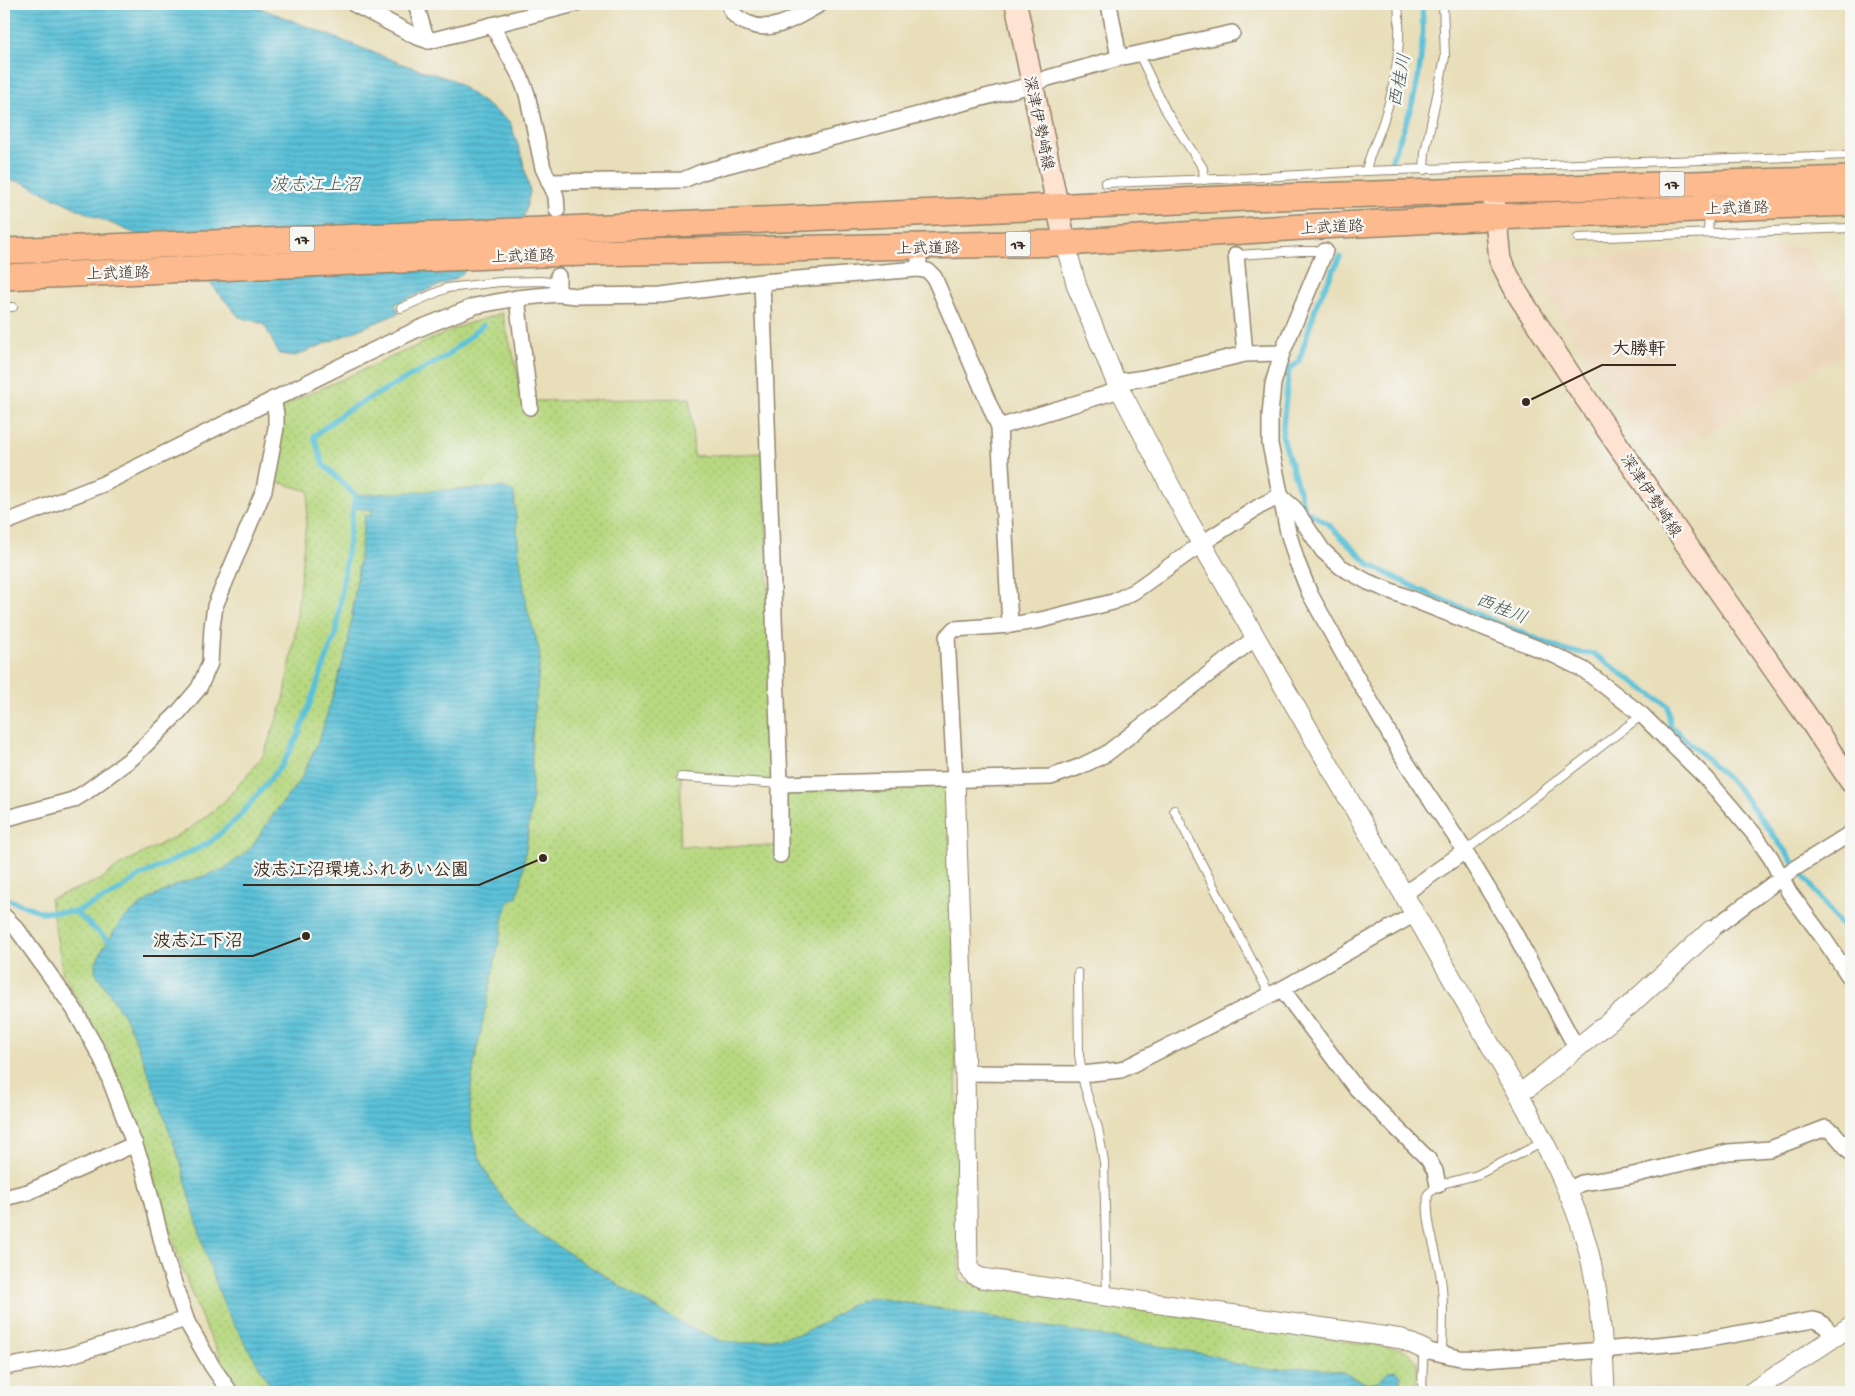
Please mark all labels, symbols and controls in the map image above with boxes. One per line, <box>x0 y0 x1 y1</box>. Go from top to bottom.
water label: 西桂川 <box>1385 52 1417 109</box>
street label: 深津伊勢崎線 <box>1017 74 1058 173</box>
road number: 17 <box>1660 172 1684 196</box>
water label: 波志江上沼 <box>270 175 362 197</box>
street label: 上武道路 <box>1705 198 1769 221</box>
street label: 上武道路 <box>1300 216 1365 241</box>
road number: 17 <box>290 226 314 252</box>
road number: 17 <box>1006 232 1030 256</box>
street label: 上武道路 <box>896 238 960 261</box>
street label: 上武道路 <box>491 246 555 269</box>
street label: 上武道路 <box>86 263 150 286</box>
callout: 大勝軒 <box>1602 332 1676 365</box>
text: 大勝軒 <box>1612 339 1666 361</box>
street label: 深津伊勢崎線 <box>1614 451 1685 542</box>
water label: 西桂川 <box>1472 590 1530 630</box>
callout: 波志江沼環境ふれあい公園 <box>243 852 479 885</box>
text: 波志江沼環境ふれあい公園 <box>253 860 469 882</box>
callout: 波志江下沼 <box>143 923 253 956</box>
text: 波志江下沼 <box>153 931 243 953</box>

